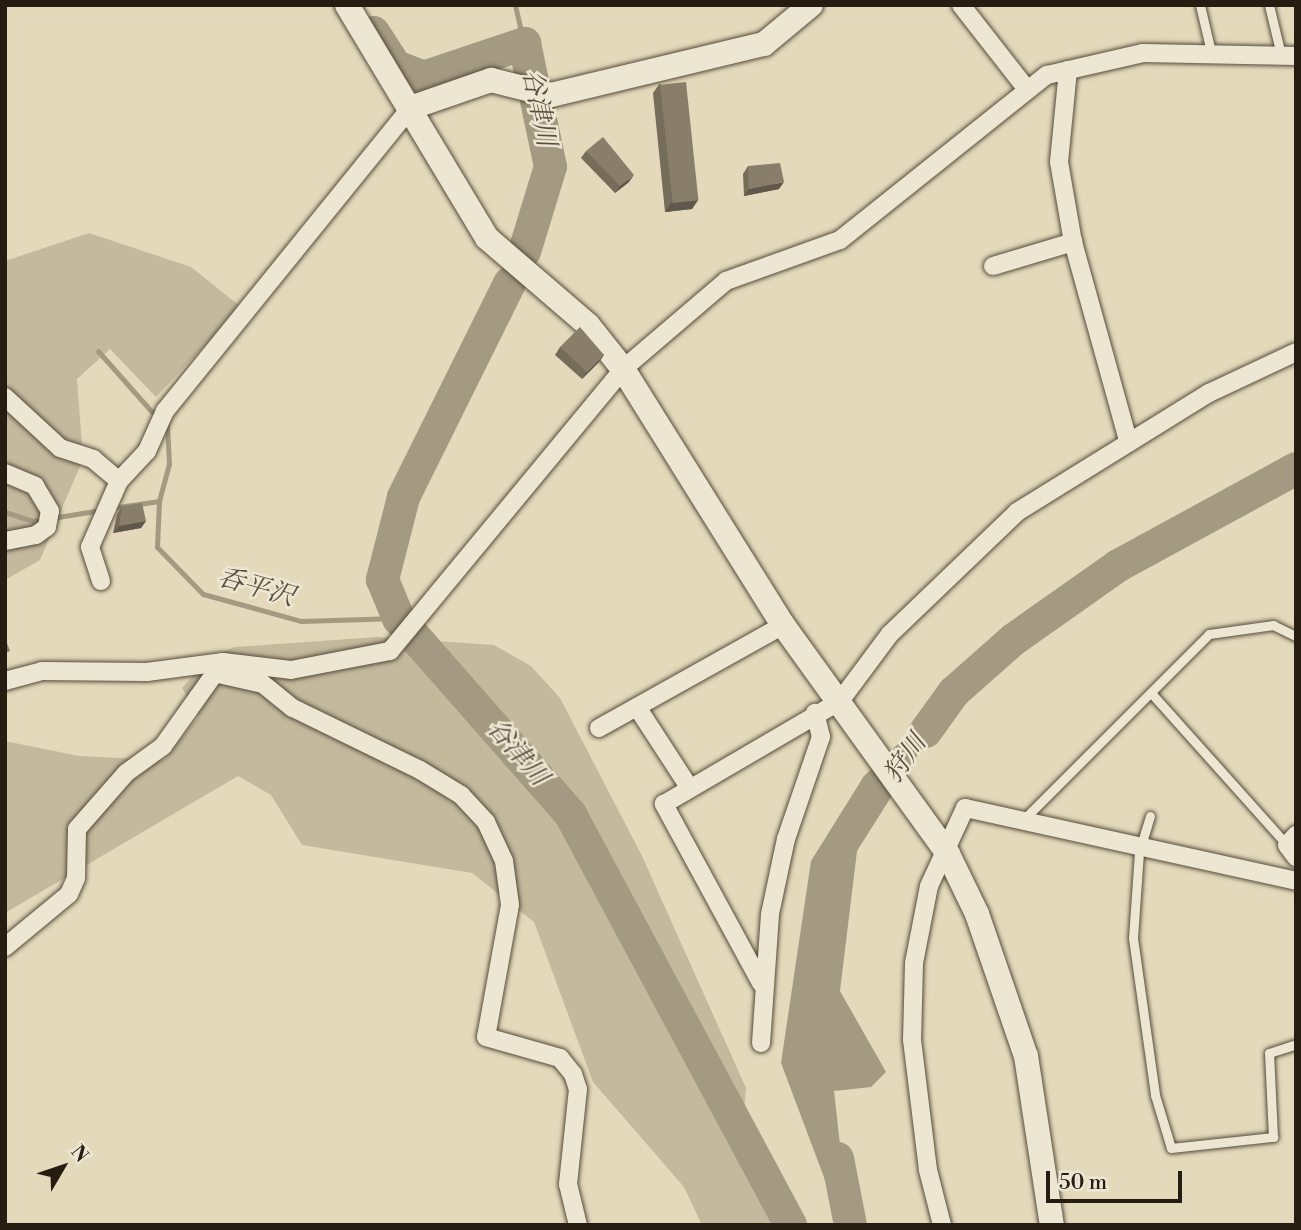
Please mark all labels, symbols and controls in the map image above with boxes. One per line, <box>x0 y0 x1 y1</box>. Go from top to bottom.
water label: 谷津川 <box>515 67 561 149</box>
water label: 呑平沢 <box>214 562 298 614</box>
water label: 谷津川 <box>480 713 554 793</box>
water label: 狩川 <box>878 729 934 789</box>
north arrow <box>28 1132 98 1202</box>
text: N <box>65 1140 93 1167</box>
scale bar <box>1049 1156 1186 1200</box>
text: 50 m <box>1059 1170 1107 1196</box>

